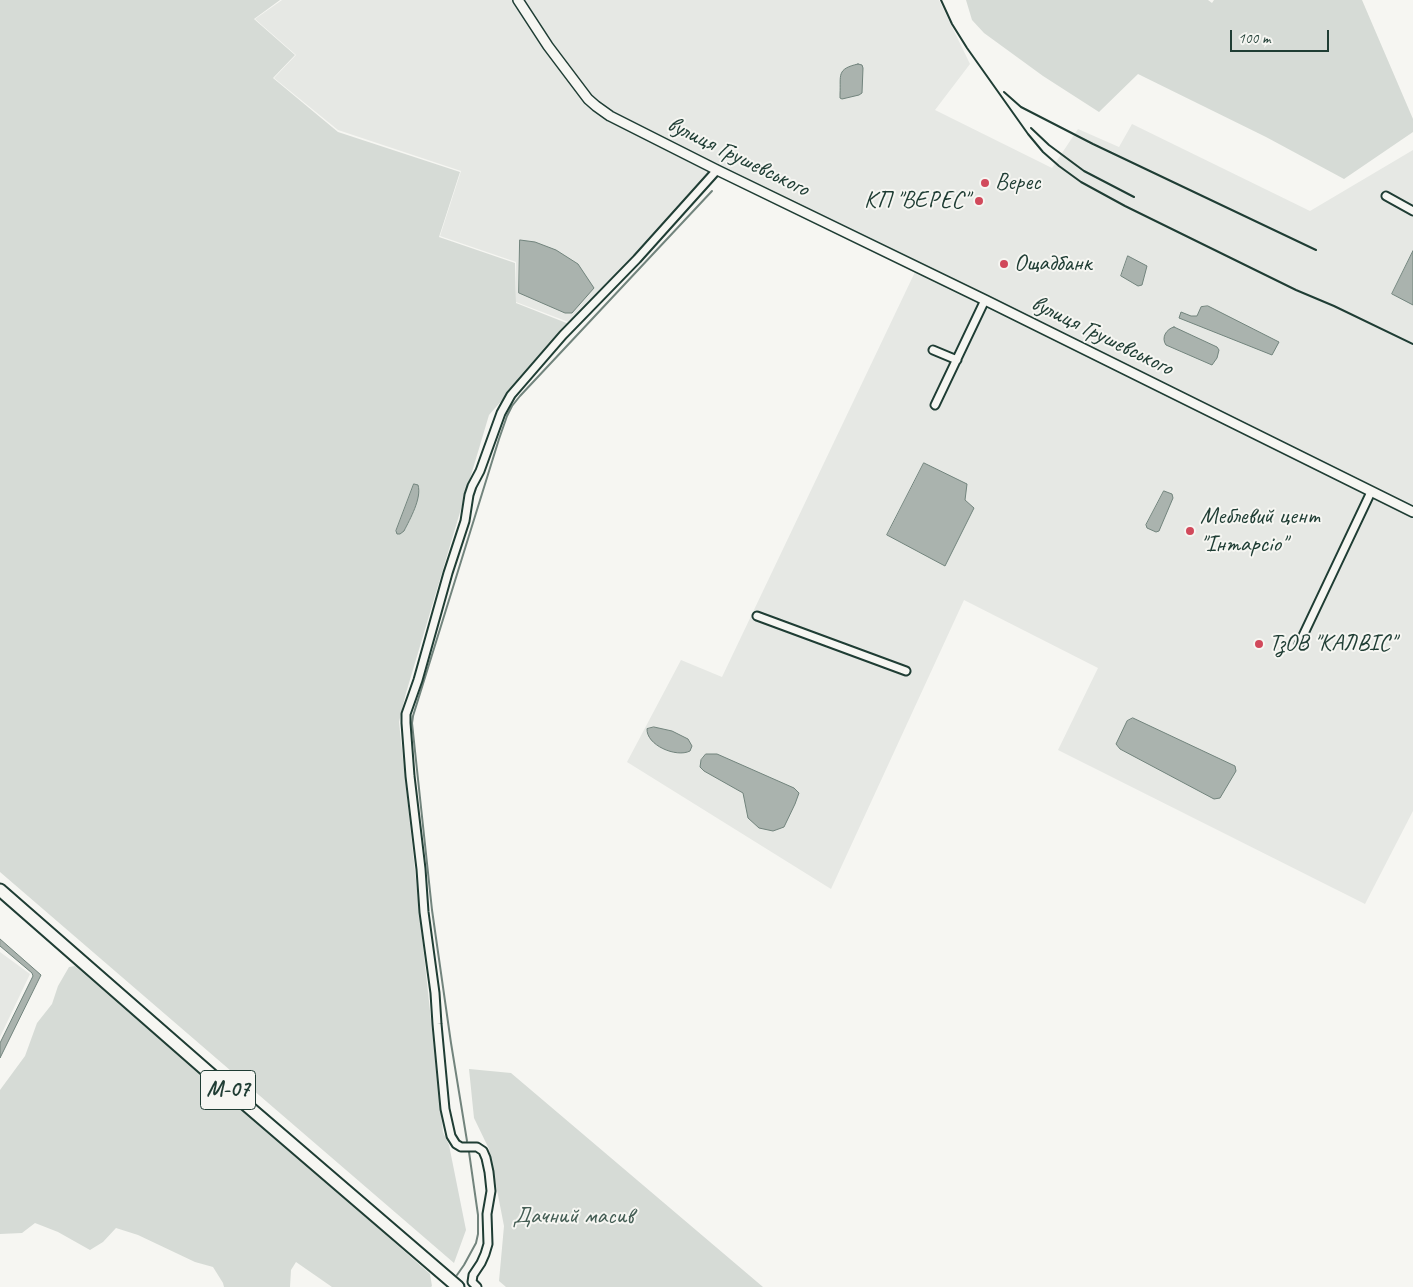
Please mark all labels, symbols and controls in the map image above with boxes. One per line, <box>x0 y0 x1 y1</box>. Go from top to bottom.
scale bar <box>1233 20 1332 52</box>
text: 100 m <box>1238 29 1270 48</box>
street label: вулиця Грушевського <box>662 110 814 204</box>
place label: Верес <box>995 169 1040 197</box>
marker: Верес <box>979 177 991 189</box>
place label: КП "ВЕРЕС" <box>864 187 969 215</box>
marker: КП "ВЕРЕС" <box>973 195 985 207</box>
place label: Ощадбанк <box>1014 250 1092 278</box>
marker: Ощадбанк <box>998 258 1010 270</box>
street label: вулиця Грушевського <box>1026 289 1178 383</box>
place label: Меблевий цент "Інтарсіо" <box>1200 503 1320 559</box>
marker: Меблевий цент "Інтарсіо" <box>1184 525 1196 537</box>
place label: ТзОВ "КАЛВІС" <box>1269 630 1396 658</box>
marker: ТзОВ "КАЛВІС" <box>1253 638 1265 650</box>
road number: М-07 <box>200 1070 256 1110</box>
park label: Дачний масив <box>513 1203 633 1231</box>

